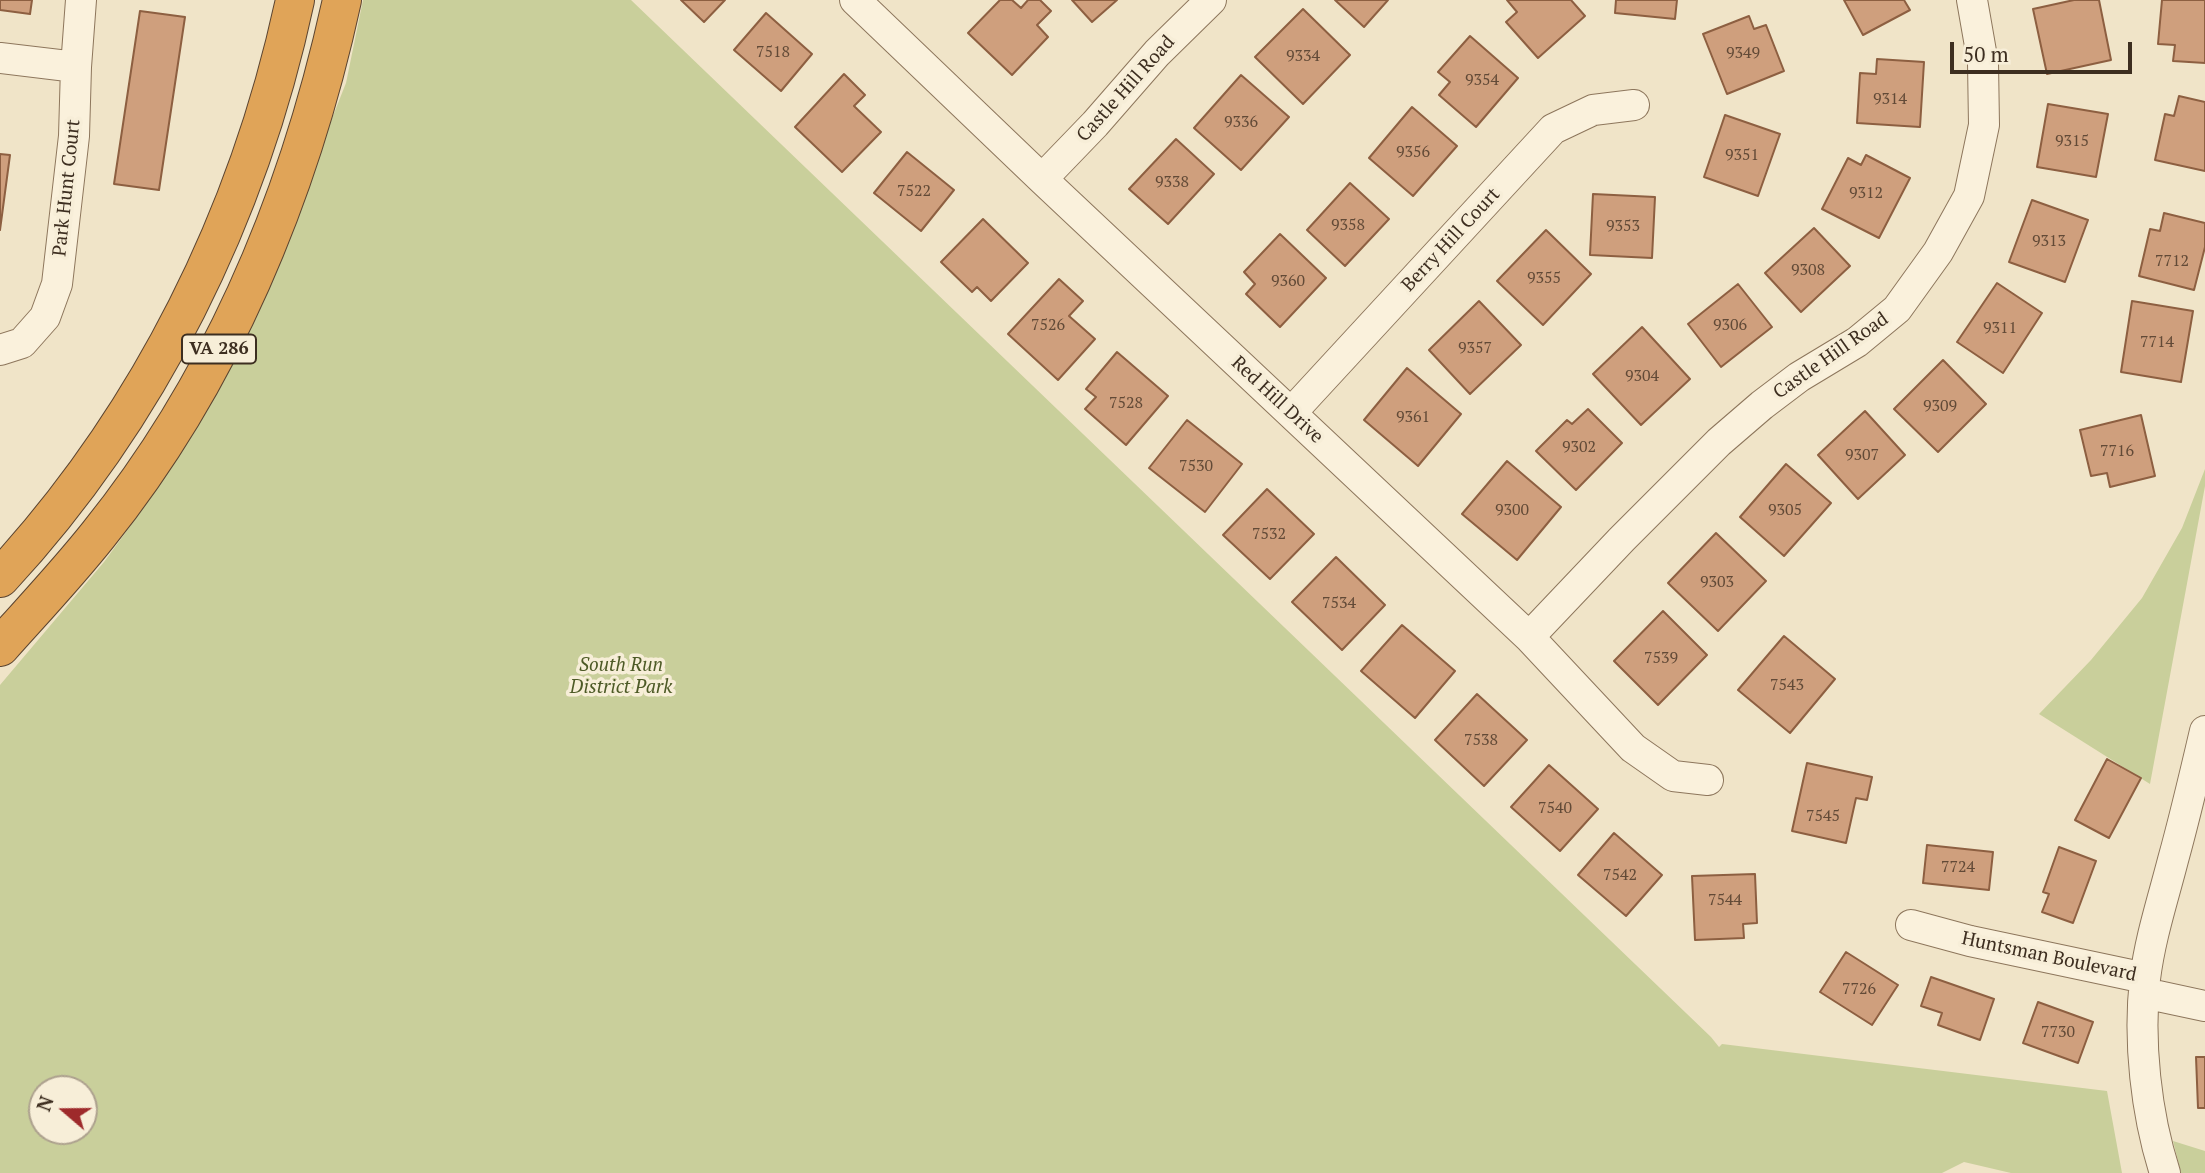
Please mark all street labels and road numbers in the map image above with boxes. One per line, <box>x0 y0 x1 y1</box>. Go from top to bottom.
street label: Castle Hill Road <box>1072 31 1180 147</box>
street label: Park Hunt Court <box>48 118 86 258</box>
street label: Berry Hill Court <box>1397 183 1505 297</box>
street label: Castle Hill Road <box>1769 308 1893 404</box>
road number: VA 286 <box>182 334 256 363</box>
street label: Red Hill Drive <box>1226 352 1328 448</box>
street label: Huntsman Boulevard <box>1959 927 2139 987</box>

